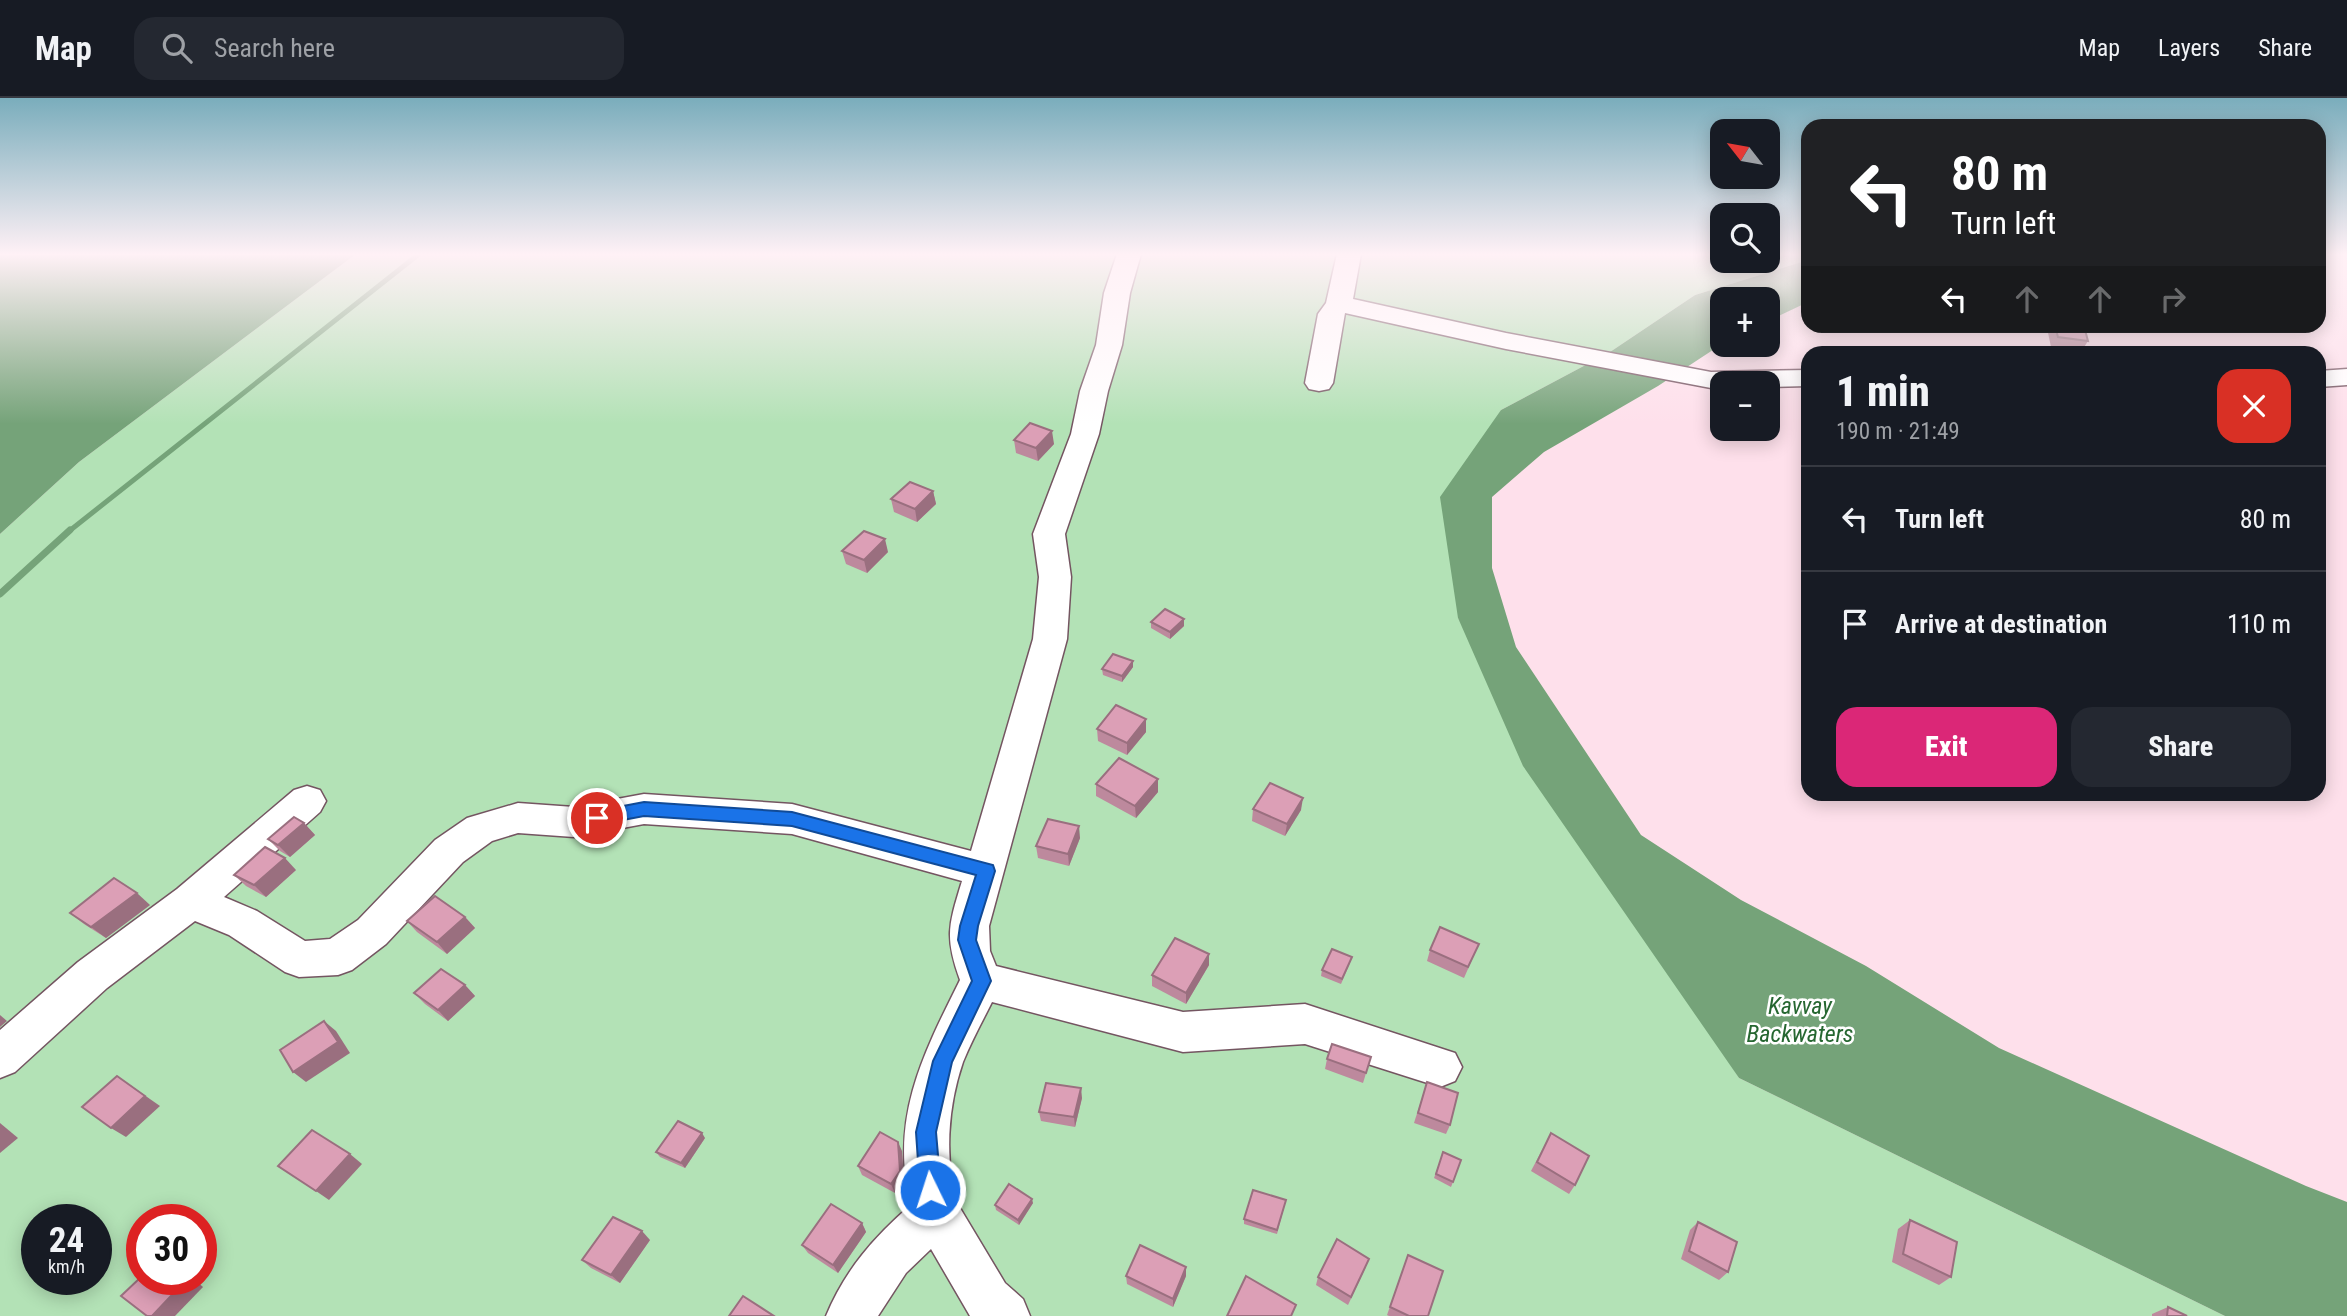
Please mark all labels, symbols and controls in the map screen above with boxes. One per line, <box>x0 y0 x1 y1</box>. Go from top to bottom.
search box <box>134 17 624 80</box>
text: Map <box>35 29 92 68</box>
icon: search <box>158 29 196 67</box>
text: Search here <box>214 33 335 63</box>
text: Map <box>2079 34 2120 62</box>
text: Layers <box>2158 34 2220 62</box>
text: Share <box>2258 34 2312 62</box>
north arrow <box>1710 119 1780 189</box>
map controls <box>1710 119 1780 441</box>
text: 80 m <box>1951 145 2048 202</box>
icon: left <box>1836 147 1927 238</box>
button: search <box>1710 203 1780 273</box>
text: Turn left <box>1951 204 2056 242</box>
icon: left <box>1935 280 1973 318</box>
icon: ahead <box>2008 280 2046 318</box>
icon: ahead <box>2081 280 2119 318</box>
icon: right <box>2154 280 2192 318</box>
button: + <box>1710 287 1780 357</box>
text: 1 min <box>1836 367 1930 416</box>
button: close <box>2217 369 2291 443</box>
button: − <box>1710 371 1780 441</box>
text: 190 m · 21:49 <box>1836 418 1960 445</box>
icon: left <box>1836 500 1874 538</box>
text: Turn left <box>1895 504 1984 534</box>
text: 80 m <box>2240 504 2291 534</box>
icon: arrive <box>1836 605 1874 643</box>
text: Arrive at destination <box>1895 609 2107 639</box>
text: 110 m <box>2227 609 2291 639</box>
button: Exit <box>1836 707 2057 787</box>
button: Share <box>2071 707 2291 787</box>
pin <box>567 788 627 848</box>
icon: arrive <box>578 799 616 837</box>
water label: Kavvay Backwaters <box>1747 992 1853 1048</box>
position arrow <box>893 1153 967 1227</box>
speed limit sign: 30 <box>126 1204 217 1295</box>
text: 24 <box>49 1220 84 1261</box>
text: km/h <box>48 1256 85 1277</box>

